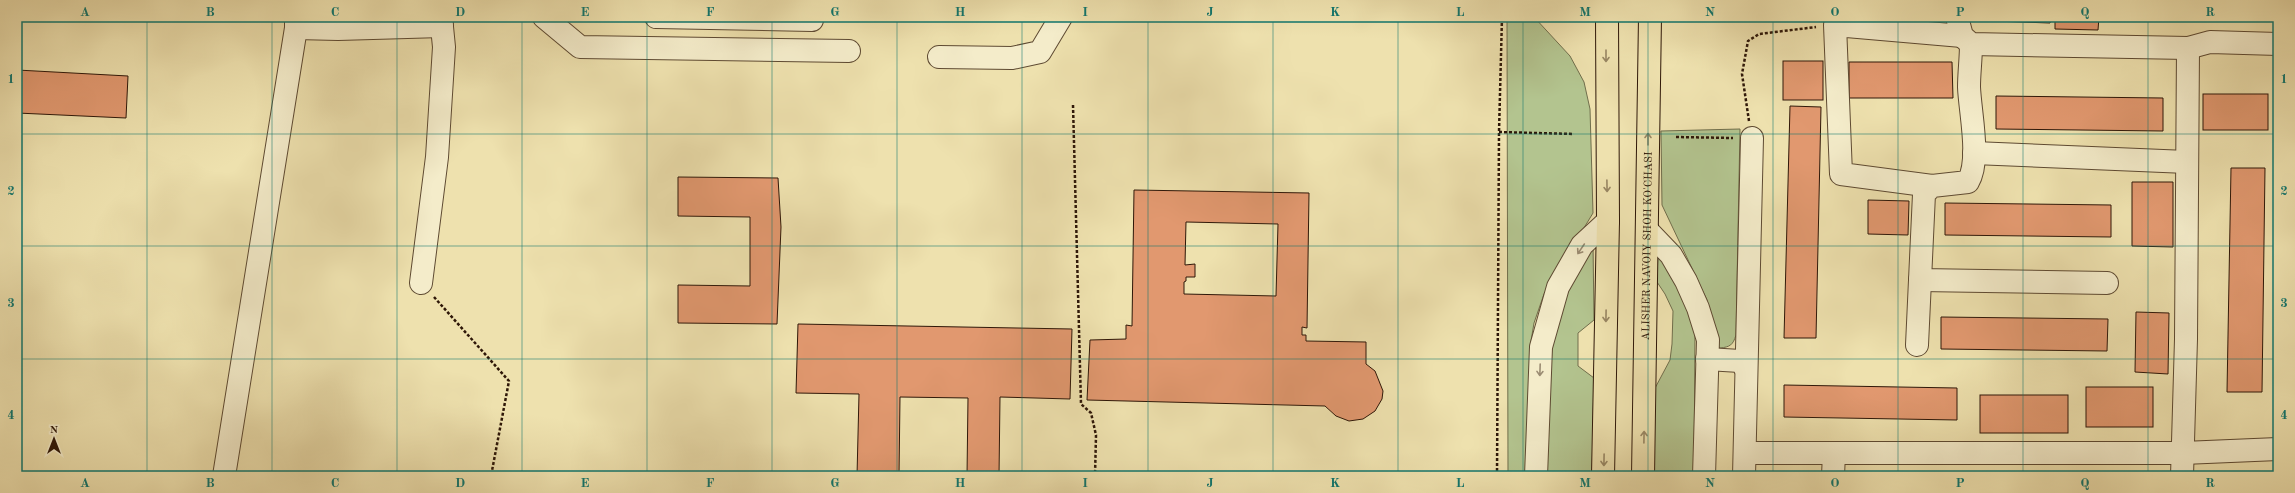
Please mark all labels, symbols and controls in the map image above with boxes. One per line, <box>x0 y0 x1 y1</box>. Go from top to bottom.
text: A <box>80 6 90 19</box>
text: B <box>205 6 215 19</box>
text: C <box>331 6 339 19</box>
text: D <box>455 6 465 19</box>
text: E <box>581 6 590 19</box>
text: F <box>706 6 715 19</box>
text: G <box>830 6 840 19</box>
text: H <box>955 6 966 19</box>
text: I <box>1082 6 1088 19</box>
text: J <box>1206 6 1214 19</box>
text: K <box>1330 6 1340 19</box>
text: L <box>1456 6 1465 19</box>
text: M <box>1579 6 1591 19</box>
text: N <box>1705 6 1715 19</box>
text: O <box>1830 6 1840 19</box>
text: P <box>1955 6 1965 19</box>
text: Q <box>2080 6 2090 19</box>
text: R <box>2205 6 2215 19</box>
one-way arrow <box>1602 49 1610 62</box>
text: 1 <box>7 73 15 86</box>
text: 1 <box>2280 73 2288 86</box>
one-way arrow <box>1644 133 1652 146</box>
street label: ALISHER NAVOIY SHOH KO'CHASI <box>1641 152 1655 340</box>
one-way arrow <box>1603 179 1611 192</box>
text: 2 <box>7 185 15 198</box>
text: 2 <box>2280 185 2288 198</box>
one-way arrow <box>1577 243 1585 254</box>
text: 3 <box>7 297 15 310</box>
text: 3 <box>2280 297 2288 310</box>
one-way arrow <box>1602 309 1610 322</box>
one-way arrow <box>1536 363 1543 376</box>
text: 4 <box>7 409 15 422</box>
text: 4 <box>2280 409 2288 422</box>
north arrow <box>34 419 74 459</box>
text: N <box>50 425 59 436</box>
one-way arrow <box>1640 431 1647 444</box>
one-way arrow <box>1600 453 1608 466</box>
text: A <box>80 477 90 490</box>
text: B <box>205 477 215 490</box>
text: C <box>331 477 339 490</box>
text: D <box>455 477 465 490</box>
text: E <box>581 477 590 490</box>
text: F <box>706 477 715 490</box>
text: G <box>830 477 840 490</box>
text: H <box>955 477 966 490</box>
text: I <box>1082 477 1088 490</box>
text: J <box>1206 477 1214 490</box>
text: K <box>1330 477 1340 490</box>
text: L <box>1456 477 1465 490</box>
text: M <box>1579 477 1591 490</box>
text: N <box>1705 477 1715 490</box>
text: O <box>1830 477 1840 490</box>
text: P <box>1955 477 1965 490</box>
text: Q <box>2080 477 2090 490</box>
text: R <box>2205 477 2215 490</box>

